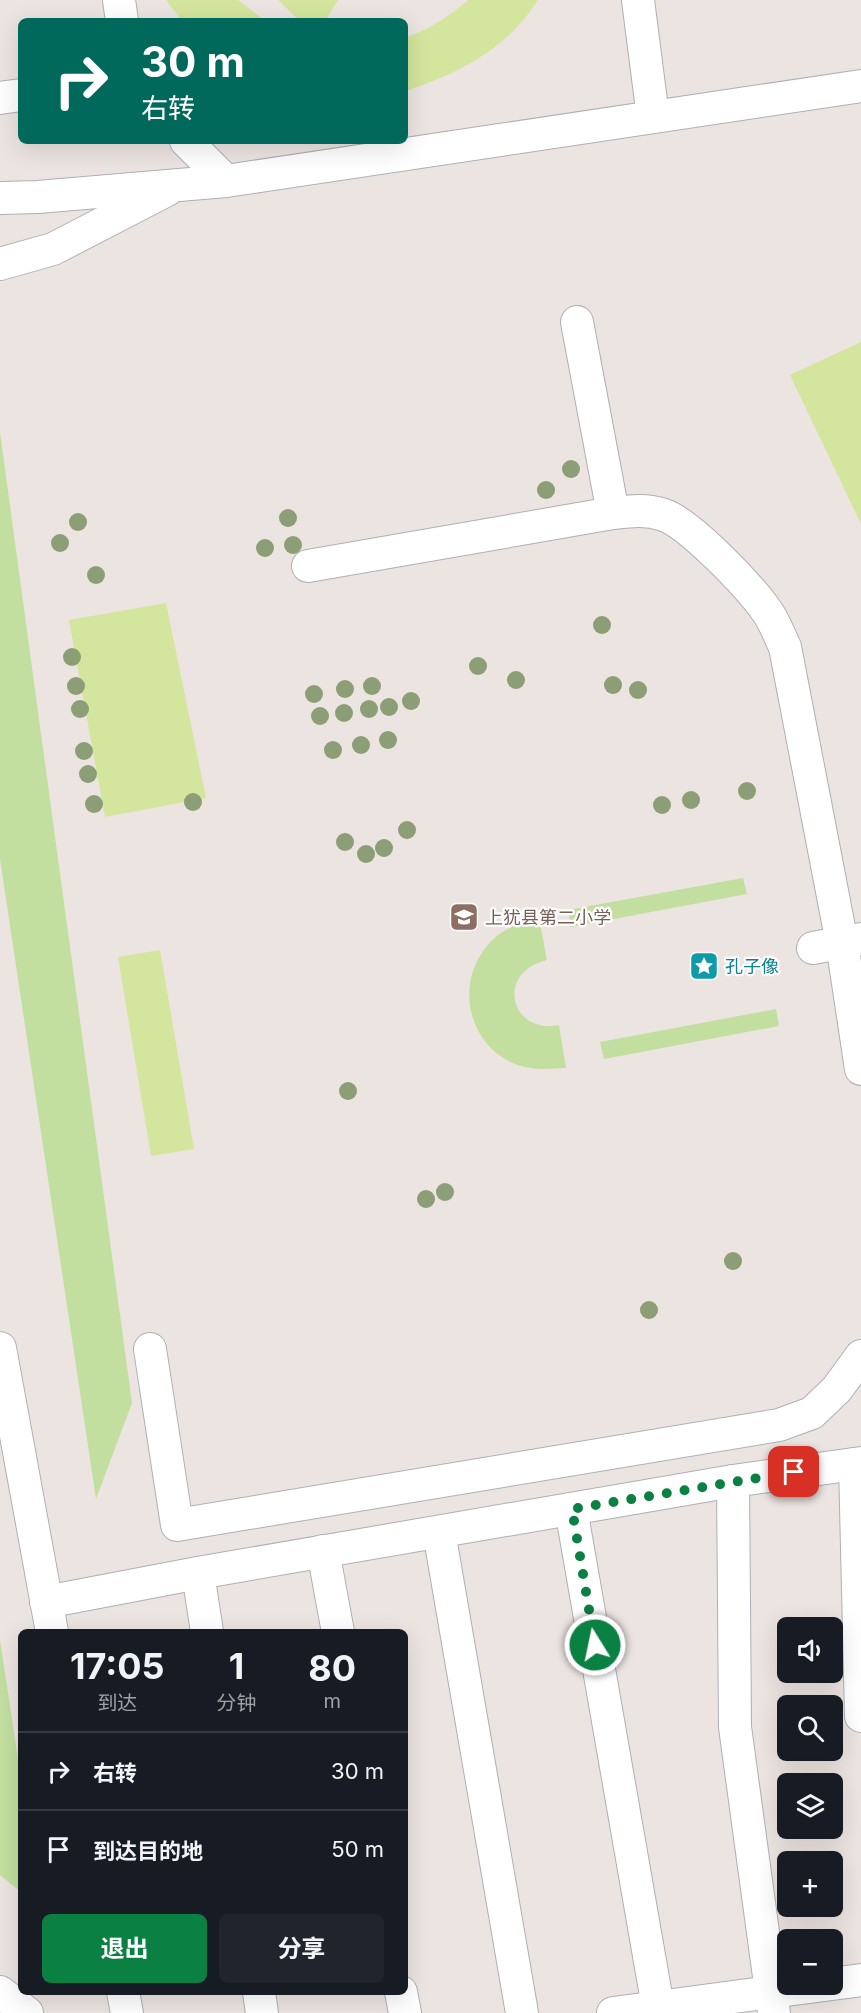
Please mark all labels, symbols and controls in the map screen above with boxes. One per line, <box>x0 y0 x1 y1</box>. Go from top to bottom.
text: 30 m <box>141 36 245 87</box>
icon: right <box>42 42 120 120</box>
text: 右转 <box>141 92 195 125</box>
school or university icon: 上犹县第二小学 <box>448 901 480 933</box>
place label: 上犹县第二小学 <box>485 907 611 928</box>
place icon: 孔子像 <box>688 950 720 982</box>
place label: 孔子像 <box>725 956 779 977</box>
pin <box>768 1446 819 1497</box>
icon: arrive <box>777 1455 810 1488</box>
position arrow <box>563 1613 627 1677</box>
map controls <box>777 1617 843 1995</box>
button: sound <box>777 1617 843 1683</box>
text: 17:05 <box>70 1644 164 1688</box>
text: 1 <box>229 1644 244 1688</box>
text: 80 <box>308 1646 356 1690</box>
text: m <box>323 1689 341 1713</box>
text: 到达 <box>97 1691 137 1715</box>
text: 分钟 <box>216 1691 256 1715</box>
button: search <box>777 1695 843 1761</box>
icon: right <box>42 1755 75 1788</box>
text: 30 m <box>331 1758 384 1784</box>
text: 右转 <box>93 1760 137 1786</box>
button: layers <box>777 1773 843 1839</box>
icon: arrive <box>42 1833 75 1866</box>
text: 50 m <box>331 1836 384 1862</box>
text: 到达目的地 <box>93 1838 203 1864</box>
button: + <box>777 1851 843 1917</box>
button: 退出 <box>42 1914 207 1983</box>
button: 分享 <box>219 1914 384 1983</box>
button: − <box>777 1929 843 1995</box>

